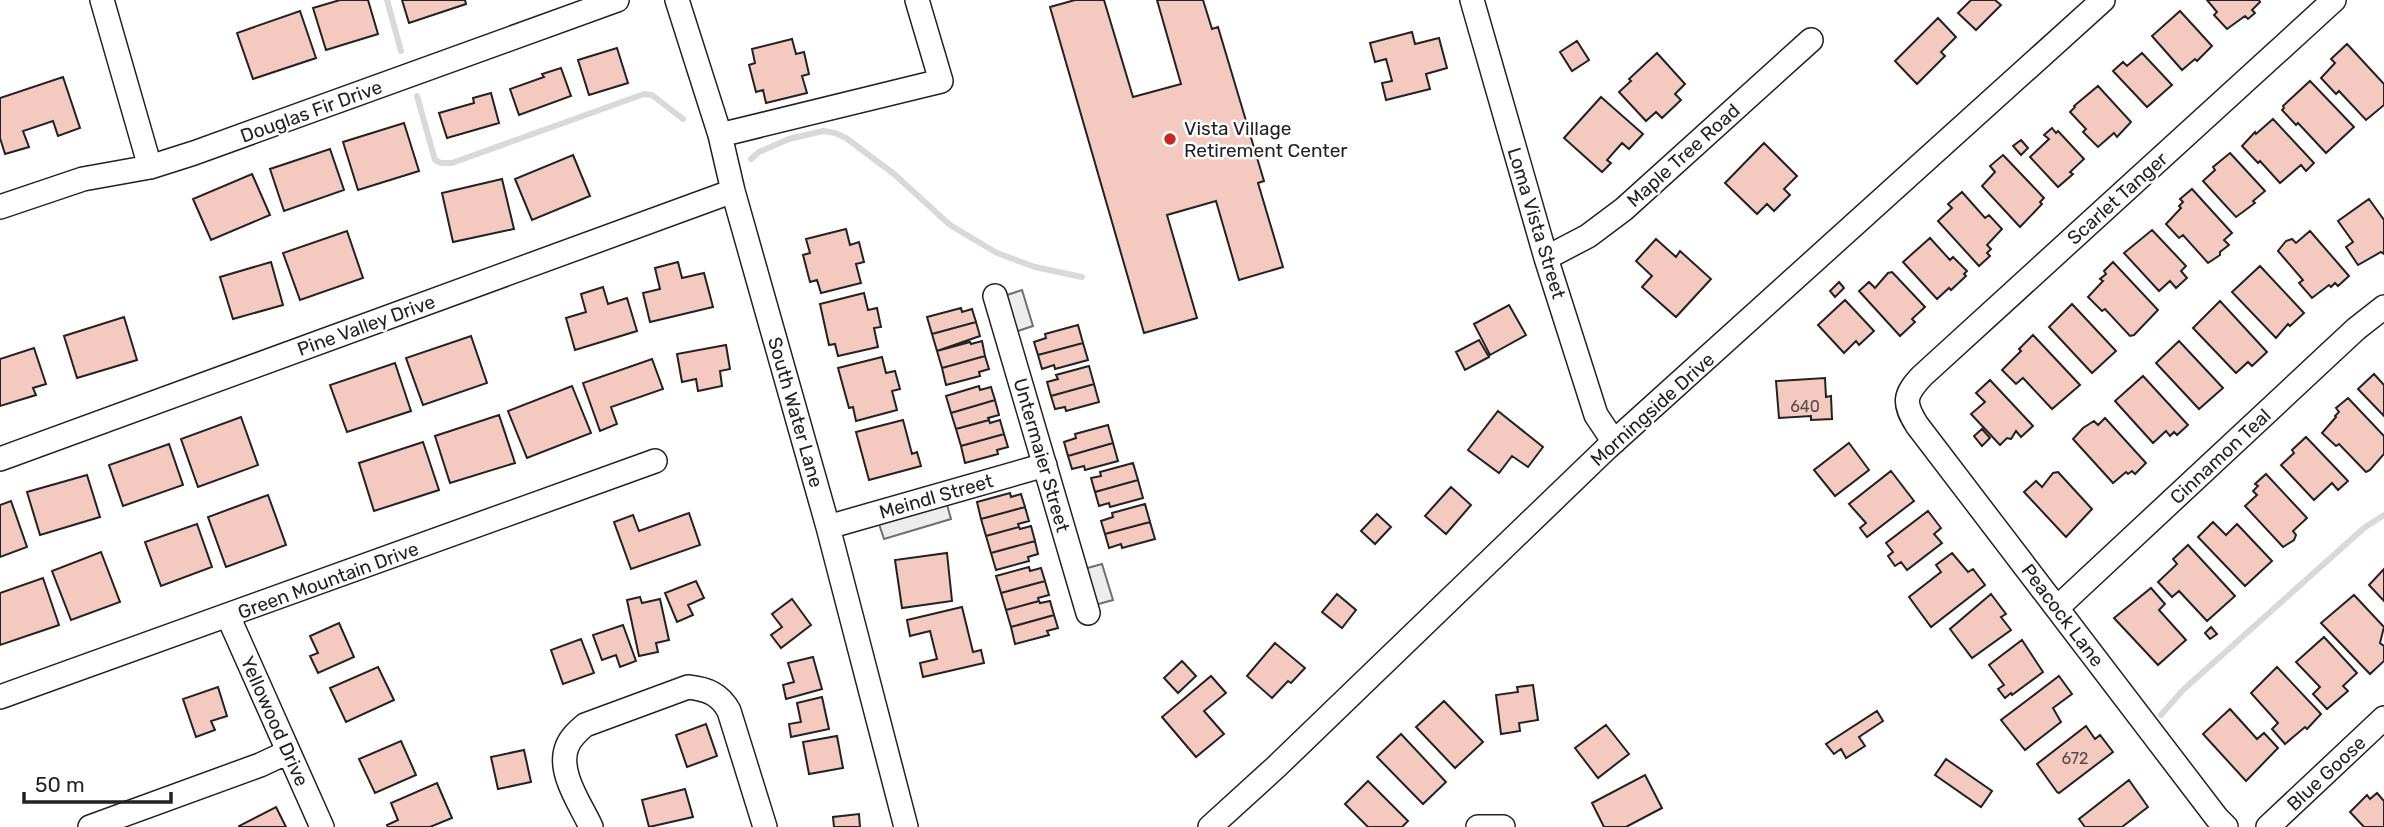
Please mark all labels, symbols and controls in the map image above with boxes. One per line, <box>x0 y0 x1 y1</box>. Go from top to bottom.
street label: Douglas Fir Drive <box>237 75 385 148</box>
street label: Maple Tree Road <box>1622 99 1744 212</box>
place label: Vista Village Retirement Center <box>1184 117 1348 162</box>
marker: Vista Village Retirement Center <box>1162 131 1178 147</box>
street label: Loma Vista Street <box>1503 145 1571 302</box>
street label: Scarlet Tanger <box>2062 147 2173 250</box>
street label: Pine Valley Drive <box>294 290 438 361</box>
street label: South Water Lane <box>763 334 828 490</box>
street label: Morningside Drive <box>1586 348 1719 471</box>
street label: Untermaier Street <box>1009 376 1075 535</box>
house number: 640 <box>1790 397 1820 416</box>
street label: Cinnamon Teal <box>2165 404 2275 509</box>
street label: Meindl Street <box>877 469 996 524</box>
street label: Green Mountain Drive <box>235 537 422 624</box>
street label: Peacock Lane <box>2016 559 2109 671</box>
street label: Yellowood Drive <box>236 653 313 790</box>
street label: Blue Goose <box>2282 731 2370 816</box>
house number: 672 <box>2062 749 2088 768</box>
scale bar <box>24 760 172 804</box>
text: 50 m <box>35 772 85 797</box>

